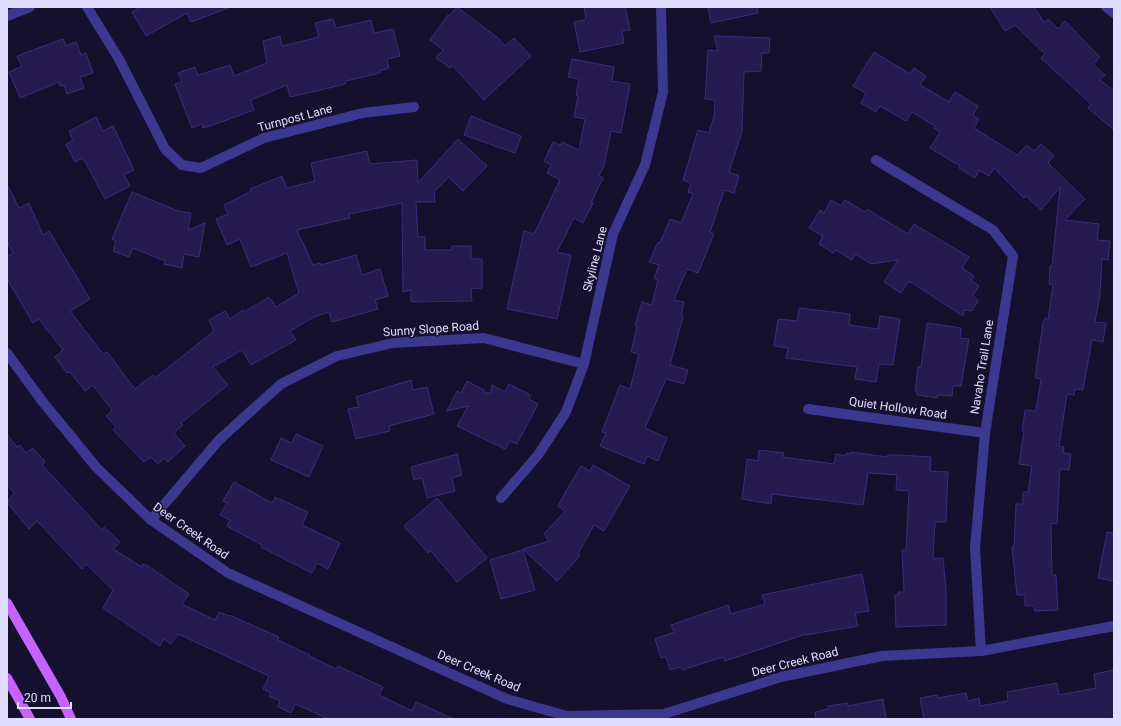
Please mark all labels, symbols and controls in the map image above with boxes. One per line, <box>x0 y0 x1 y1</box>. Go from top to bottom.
street label: Turnpost Lane <box>256 101 334 135</box>
street label: Skyline Lane <box>580 225 610 293</box>
street label: Sunny Slope Road <box>383 319 479 339</box>
street label: Navaho Trail Lane <box>968 319 996 415</box>
street label: Quiet Hollow Road <box>848 394 948 422</box>
street label: Deer Creek Road <box>151 500 231 562</box>
street label: Deer Creek Road <box>750 644 840 680</box>
street label: Deer Creek Road <box>435 647 523 695</box>
scale bar <box>18 684 71 710</box>
text: 20 m <box>24 691 51 705</box>

